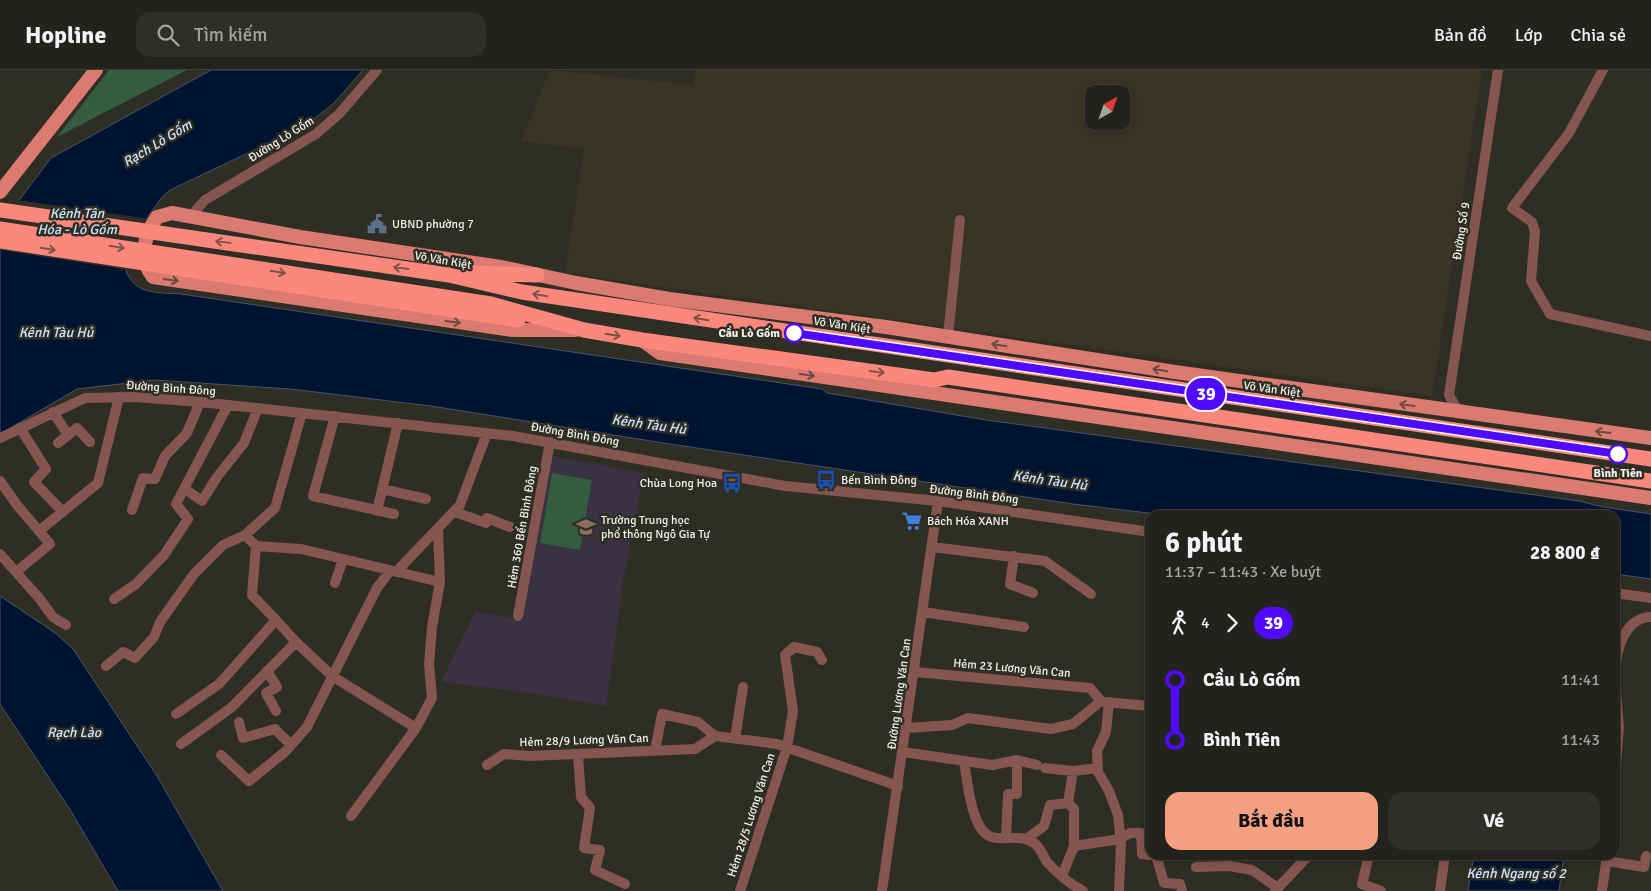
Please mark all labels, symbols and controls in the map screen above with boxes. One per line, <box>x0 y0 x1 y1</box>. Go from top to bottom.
search box <box>136 12 486 57</box>
text: Hopline <box>25 20 106 50</box>
icon: search <box>154 21 182 49</box>
text: Tìm kiếm <box>194 23 267 47</box>
text: Bản đồ <box>1434 24 1487 46</box>
text: Lớp <box>1515 24 1542 46</box>
text: Chia sẻ <box>1570 24 1626 46</box>
north arrow <box>1085 85 1130 130</box>
map controls <box>1085 85 1130 130</box>
street label: Đường Lò Gốm <box>246 113 317 166</box>
water label: Rạch Lò Gốm <box>120 116 196 171</box>
street label: Đường Số 9 <box>1450 201 1473 261</box>
water label: Kênh Tân Hóa - Lò Gốm <box>37 205 118 238</box>
public building icon: UBND phường 7 <box>366 213 388 235</box>
place label: UBND phường 7 <box>392 217 474 232</box>
one-way arrow <box>215 237 231 247</box>
one-way arrow <box>109 243 125 253</box>
one-way arrow <box>40 244 56 254</box>
street label: Võ Văn Kiệt <box>413 248 473 273</box>
one-way arrow <box>394 263 410 273</box>
one-way arrow <box>270 267 286 277</box>
one-way arrow <box>162 275 178 285</box>
one-way arrow <box>532 289 548 299</box>
one-way arrow <box>693 314 709 324</box>
street label: Võ Văn Kiệt <box>812 314 872 337</box>
one-way arrow <box>444 317 460 327</box>
marker: Cầu Lò Gốm <box>784 323 804 343</box>
water label: Kênh Tàu Hủ <box>19 324 95 341</box>
place label: Cầu Lò Gốm <box>718 325 780 341</box>
one-way arrow <box>604 331 620 341</box>
one-way arrow <box>991 339 1007 349</box>
one-way arrow <box>1152 364 1168 374</box>
one-way arrow <box>869 367 885 377</box>
one-way arrow <box>799 370 815 380</box>
street label: Đường Bình Đông <box>126 378 216 399</box>
line badge: 39 <box>1184 378 1228 410</box>
street label: Võ Văn Kiệt <box>1242 378 1301 401</box>
text: 39 <box>1196 383 1216 405</box>
one-way arrow <box>1399 400 1415 410</box>
water label: Kênh Tàu Hủ <box>611 411 688 438</box>
street label: Đường Bình Đông <box>529 419 620 450</box>
one-way arrow <box>1595 427 1611 437</box>
marker: Bình Tiên <box>1608 444 1628 464</box>
street label: Hẻm 360 Bến Bình Đông <box>504 465 541 590</box>
place label: Bình Tiên <box>1594 466 1643 481</box>
water label: Kênh Tàu Hủ <box>1012 467 1089 494</box>
bus stop icon: Bến Bình Đông <box>815 469 837 491</box>
bus stop icon: Chùa Long Hoa <box>721 472 743 494</box>
place label: Bến Bình Đông <box>841 473 917 488</box>
place label: Chùa Long Hoa <box>640 476 717 491</box>
street label: Đường Bình Đông <box>929 482 1019 507</box>
supermarket icon: Bách Hóa XANH <box>901 510 923 532</box>
place label: Trường Trung học phổ thông Ngô Gia Tự <box>601 513 710 542</box>
place label: Bách Hóa XANH <box>927 514 1009 529</box>
school or university icon: Trường Trung học phổ thông Ngô Gia Tự <box>575 516 597 538</box>
text: 6 phút <box>1165 526 1242 560</box>
text: 28 800 ₫ <box>1530 541 1600 565</box>
text: 11:37 – 11:43 · Xe buýt <box>1165 562 1321 582</box>
icon: walk <box>1165 609 1193 637</box>
icon: forward <box>1218 609 1246 637</box>
text: 39 <box>1264 612 1283 634</box>
text: 4 <box>1201 613 1210 633</box>
street label: Đường Lương Văn Can <box>884 637 915 751</box>
street label: Hẻm 23 Lương Văn Can <box>953 656 1071 681</box>
text: Cầu Lò Gốm <box>1203 668 1300 692</box>
text: 11:41 <box>1561 670 1600 690</box>
water label: Rạch Lào <box>47 724 102 741</box>
text: Bình Tiên <box>1203 728 1280 752</box>
text: 11:43 <box>1561 730 1600 750</box>
street label: Hẻm 28/9 Lương Văn Can <box>519 731 649 750</box>
street label: Hẻm 28/5 Lương Văn Can <box>724 751 779 879</box>
button: Bắt đầu <box>1165 792 1378 850</box>
button: Vé <box>1388 792 1600 850</box>
water label: Kênh Ngang số 2 <box>1466 865 1567 882</box>

